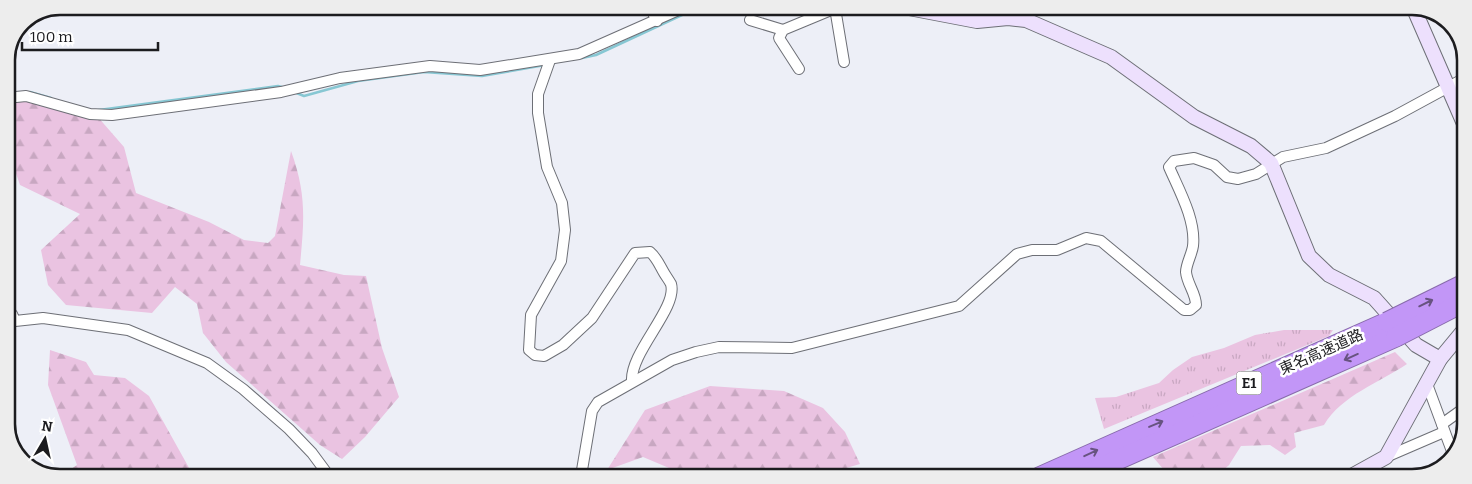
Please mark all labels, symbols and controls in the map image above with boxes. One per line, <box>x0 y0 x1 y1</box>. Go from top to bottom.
scale bar <box>22 20 159 52</box>
text: 100 m <box>30 28 73 46</box>
one-way arrow <box>1418 298 1433 308</box>
street label: 東名高速道路 <box>1276 325 1366 379</box>
one-way arrow <box>1344 352 1359 362</box>
road number: E1 <box>1236 372 1262 394</box>
north arrow <box>20 414 70 464</box>
text: N <box>40 417 54 436</box>
one-way arrow <box>1148 418 1163 428</box>
one-way arrow <box>1083 447 1098 457</box>

